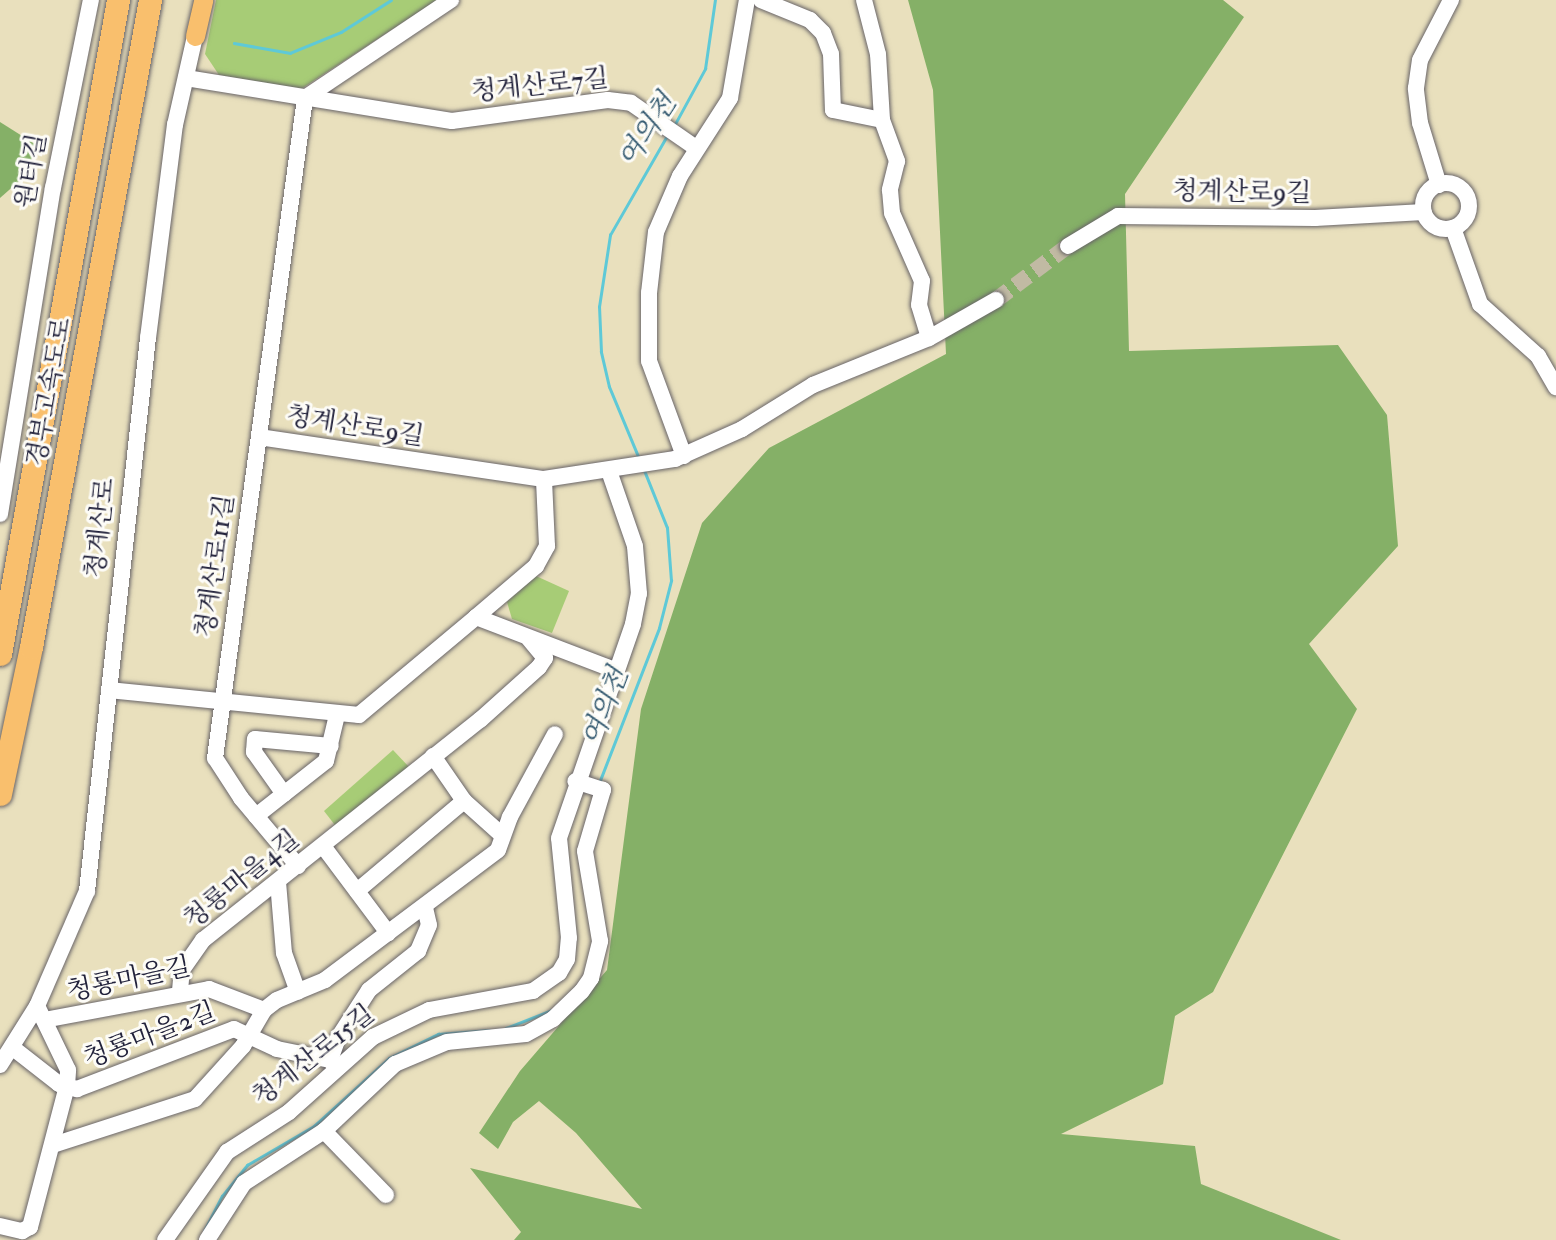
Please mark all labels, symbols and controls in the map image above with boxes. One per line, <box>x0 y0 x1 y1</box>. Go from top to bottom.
street label: 청계산로7길 <box>470 63 610 109</box>
water label: 여의천 <box>612 88 684 174</box>
street label: 원터길 <box>10 131 54 211</box>
street label: 청계산로9길 <box>1172 176 1312 210</box>
street label: 경부고속도로 <box>22 315 78 469</box>
street label: 청계산로9길 <box>284 401 426 453</box>
street label: 청계산로 <box>80 476 122 580</box>
street label: 청계산로11길 <box>191 492 241 640</box>
water label: 여의천 <box>576 663 636 751</box>
street label: 청룡마을4길 <box>178 824 306 936</box>
street label: 청룡마을길 <box>64 952 194 1008</box>
street label: 청룡마을2길 <box>80 997 220 1075</box>
street label: 청계산로15길 <box>247 999 381 1113</box>

